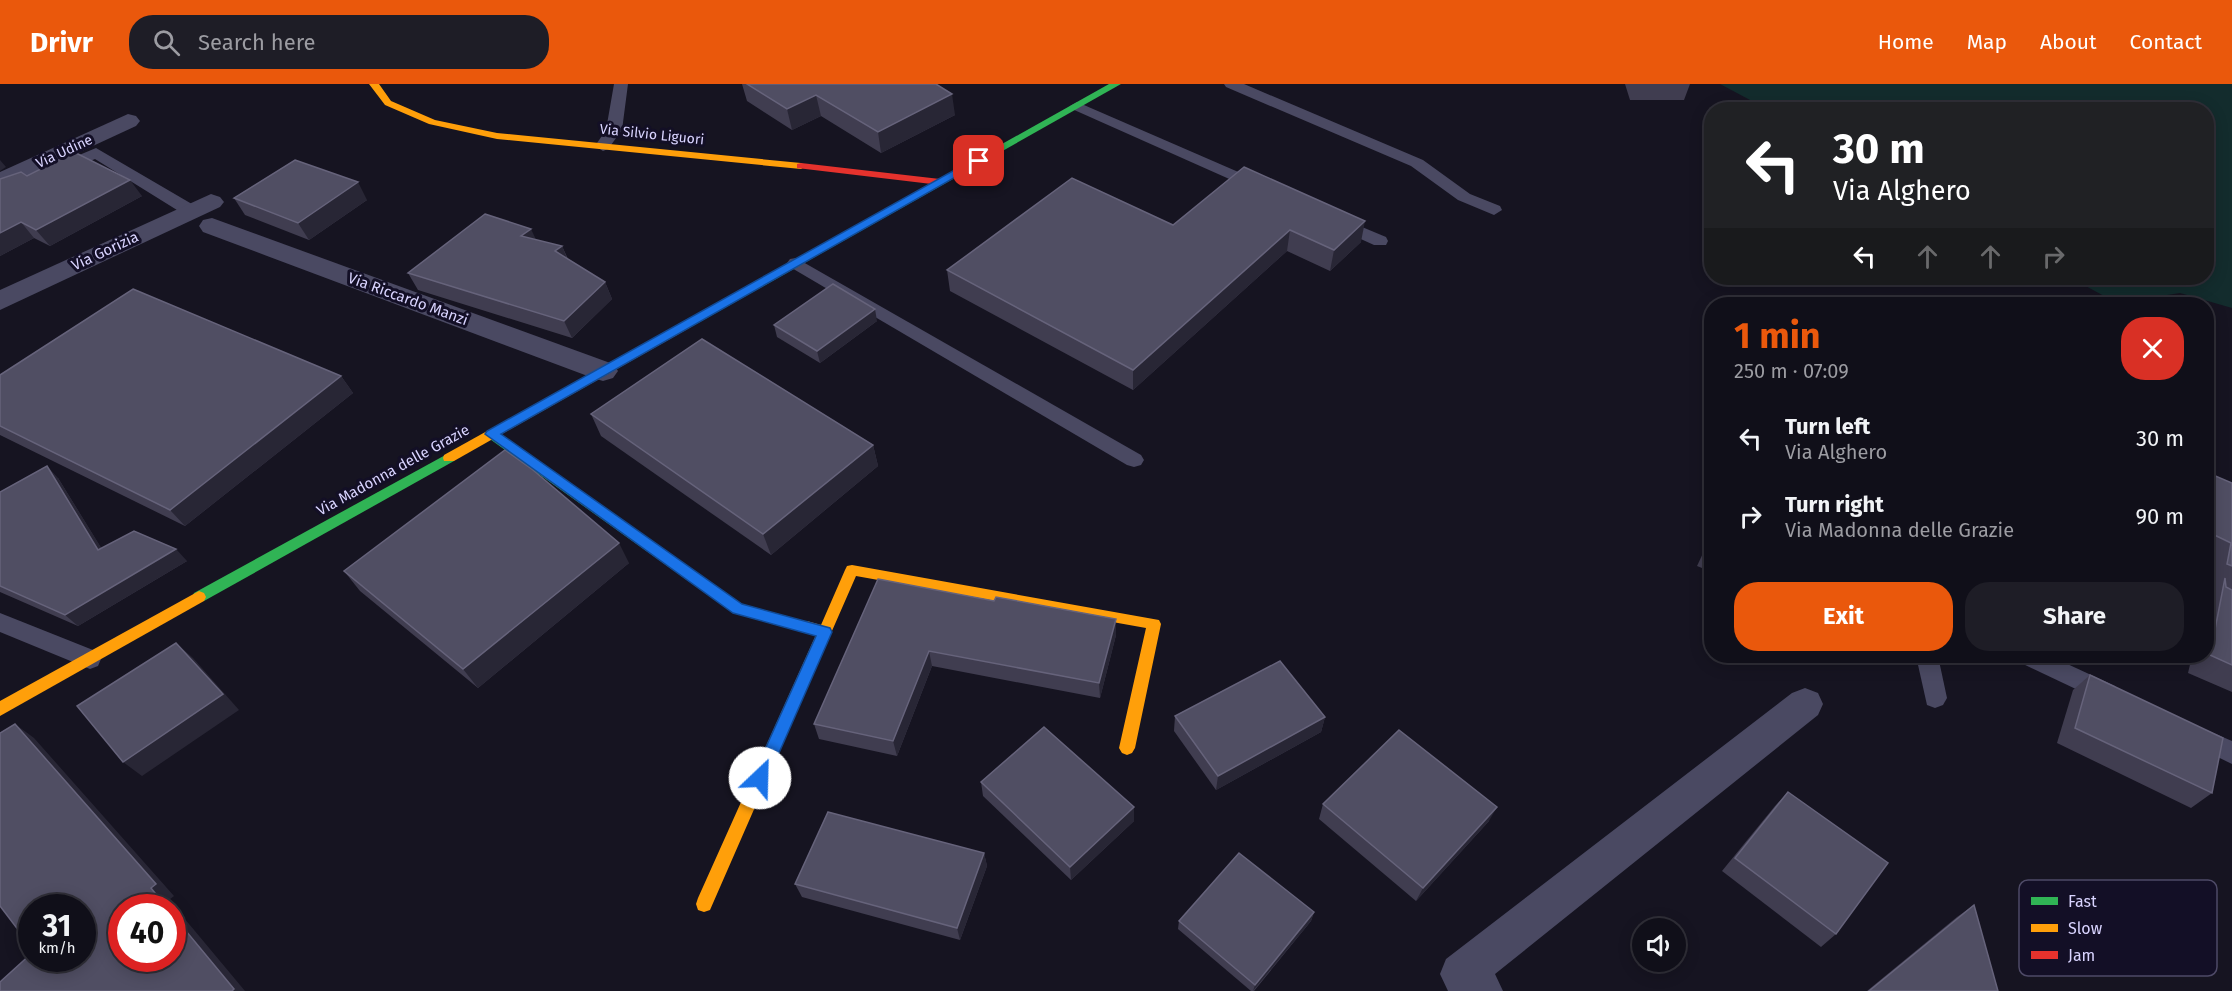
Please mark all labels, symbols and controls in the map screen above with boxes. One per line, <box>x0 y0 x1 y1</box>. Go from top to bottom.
search box <box>129 15 549 69</box>
text: Drivr <box>30 26 93 59</box>
icon: search <box>150 26 183 59</box>
text: Search here <box>198 29 315 56</box>
text: Home <box>1878 29 1934 55</box>
text: Map <box>1967 29 2007 55</box>
text: About <box>2040 29 2097 55</box>
text: Contact <box>2130 29 2202 55</box>
street label: Via Silvio Liguori <box>599 121 705 148</box>
text: 30 m <box>1833 124 1925 174</box>
icon: left <box>1734 126 1812 204</box>
street label: Via Udine <box>33 131 95 172</box>
pin <box>953 135 1004 186</box>
icon: arrive <box>962 144 995 177</box>
text: Via Alghero <box>1833 175 1971 207</box>
street label: Via Gorizia <box>69 228 141 274</box>
icon: left <box>1848 240 1881 273</box>
icon: ahead <box>1911 240 1944 273</box>
icon: ahead <box>1974 240 2007 273</box>
icon: right <box>2037 240 2070 273</box>
street label: Via Riccardo Manzi <box>345 269 471 329</box>
text: 1 min <box>1734 314 1821 358</box>
button: close <box>2121 317 2184 380</box>
text: 250 m · 07:09 <box>1734 359 1849 383</box>
text: Turn left <box>1785 413 1870 440</box>
street label: Via Madonna delle Grazie <box>313 420 473 520</box>
icon: left <box>1734 422 1767 455</box>
text: 30 m <box>2136 425 2184 452</box>
text: Via Alghero <box>1785 440 1887 464</box>
text: Turn right <box>1785 491 1884 518</box>
icon: right <box>1734 500 1767 533</box>
text: 90 m <box>2135 503 2184 530</box>
text: Via Madonna delle Grazie <box>1785 518 2014 542</box>
button: Exit <box>1734 582 1953 651</box>
button: Share <box>1965 582 2184 651</box>
position arrow <box>728 746 792 810</box>
legend <box>2019 880 2217 976</box>
text: Fast <box>2068 892 2097 911</box>
speed limit sign: 40 <box>108 894 186 972</box>
text: 31 <box>43 908 71 944</box>
map controls <box>1632 918 1686 972</box>
button: sound <box>1632 918 1686 972</box>
text: Slow <box>2068 919 2103 938</box>
text: km/h <box>38 939 76 957</box>
text: Jam <box>2068 946 2095 965</box>

